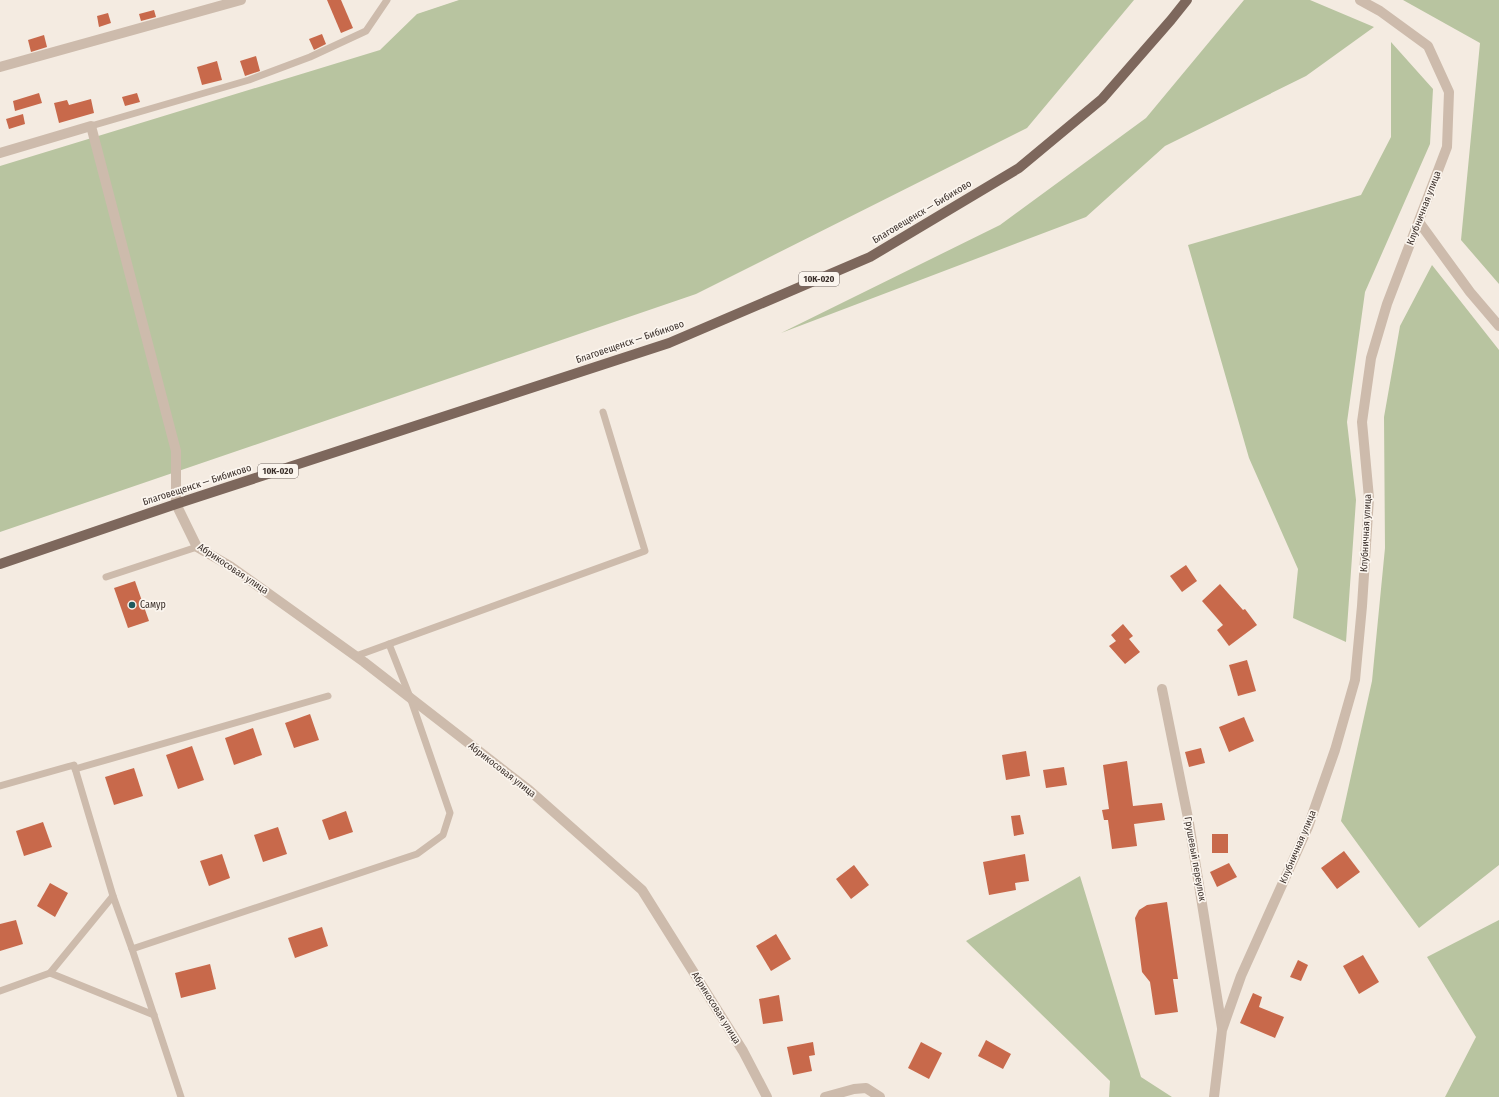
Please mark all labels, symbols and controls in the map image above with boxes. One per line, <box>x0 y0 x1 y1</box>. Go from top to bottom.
street label: Клубничная улица <box>1404 169 1444 247</box>
street label: Благовещенск — Бибиково <box>870 178 974 246</box>
road number: 10К-020 <box>799 272 839 286</box>
street label: Благовещенск — Бибиково <box>574 318 686 366</box>
street label: Благовещенск — Бибиково <box>141 462 253 508</box>
road number: 10К-020 <box>258 464 298 478</box>
street label: Клубничная улица <box>1358 493 1374 572</box>
street label: Абрикосовая улица <box>195 541 271 597</box>
place label: Самур <box>140 599 166 611</box>
marker: Самур <box>127 600 137 610</box>
street label: Абрикосовая улица <box>466 740 538 800</box>
street label: Клубничная улица <box>1277 809 1319 885</box>
street label: Грушевый переулок <box>1182 816 1208 903</box>
street label: Абрикосовая улица <box>689 970 743 1046</box>

